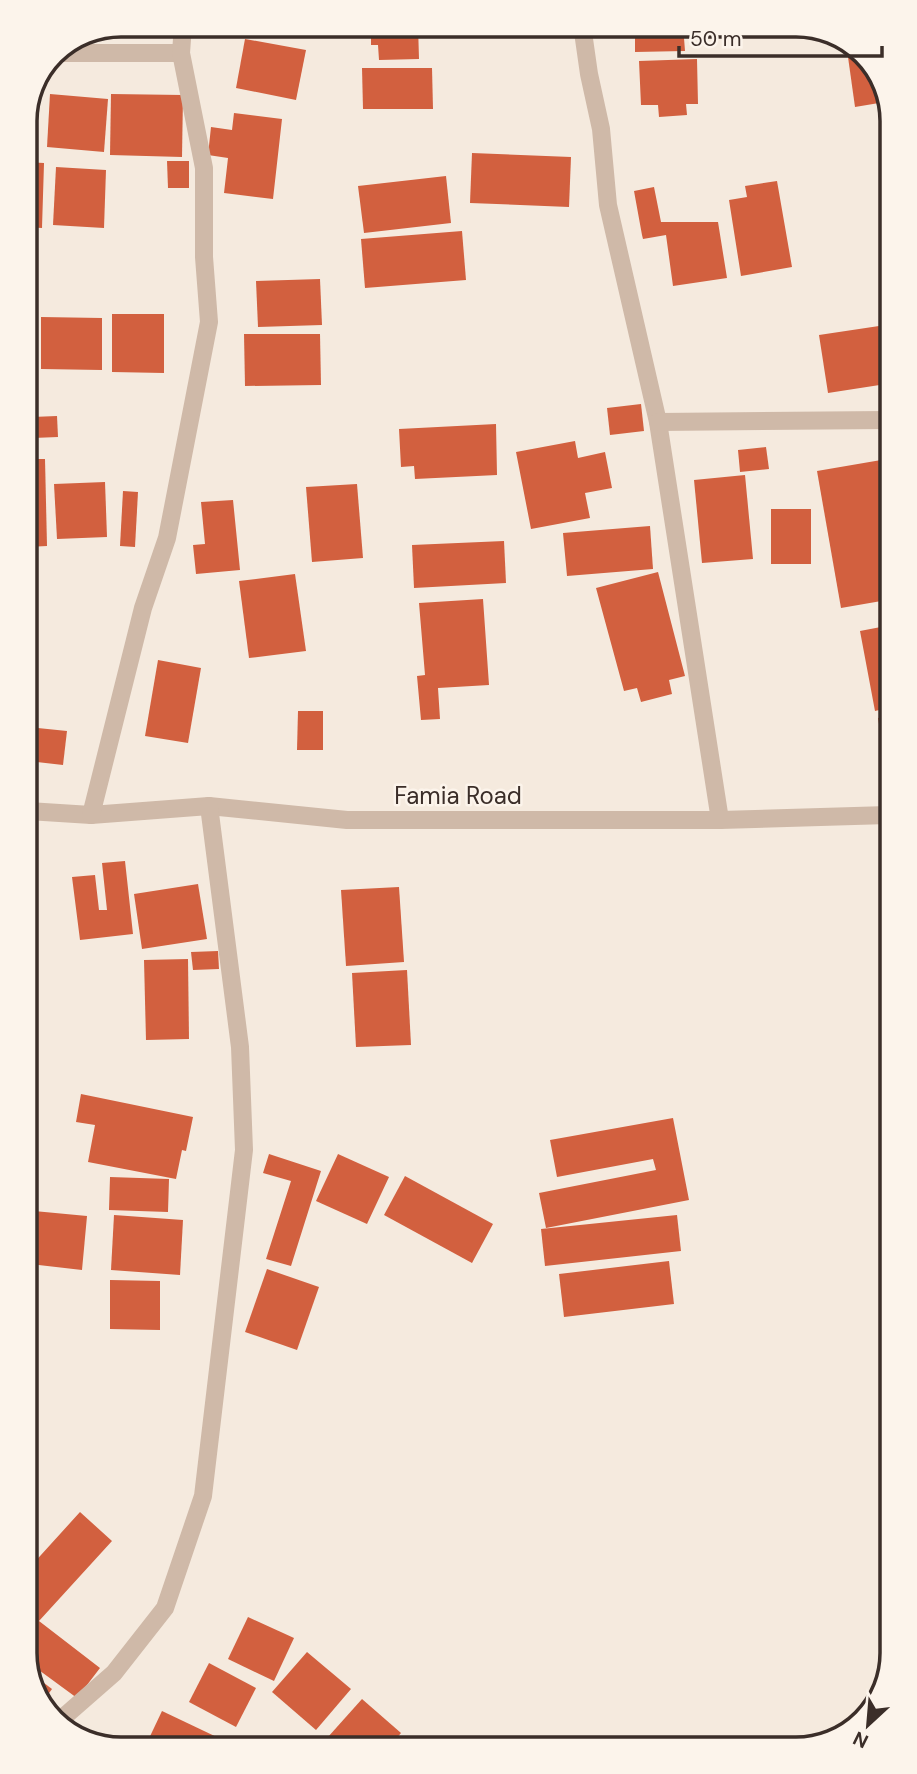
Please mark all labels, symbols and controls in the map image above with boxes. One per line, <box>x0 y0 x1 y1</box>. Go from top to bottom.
scale bar <box>679 14 882 58</box>
text: 50 m <box>690 25 741 53</box>
street label: Famia Road <box>394 780 522 811</box>
north arrow <box>833 1690 903 1760</box>
text: N <box>849 1726 872 1754</box>

